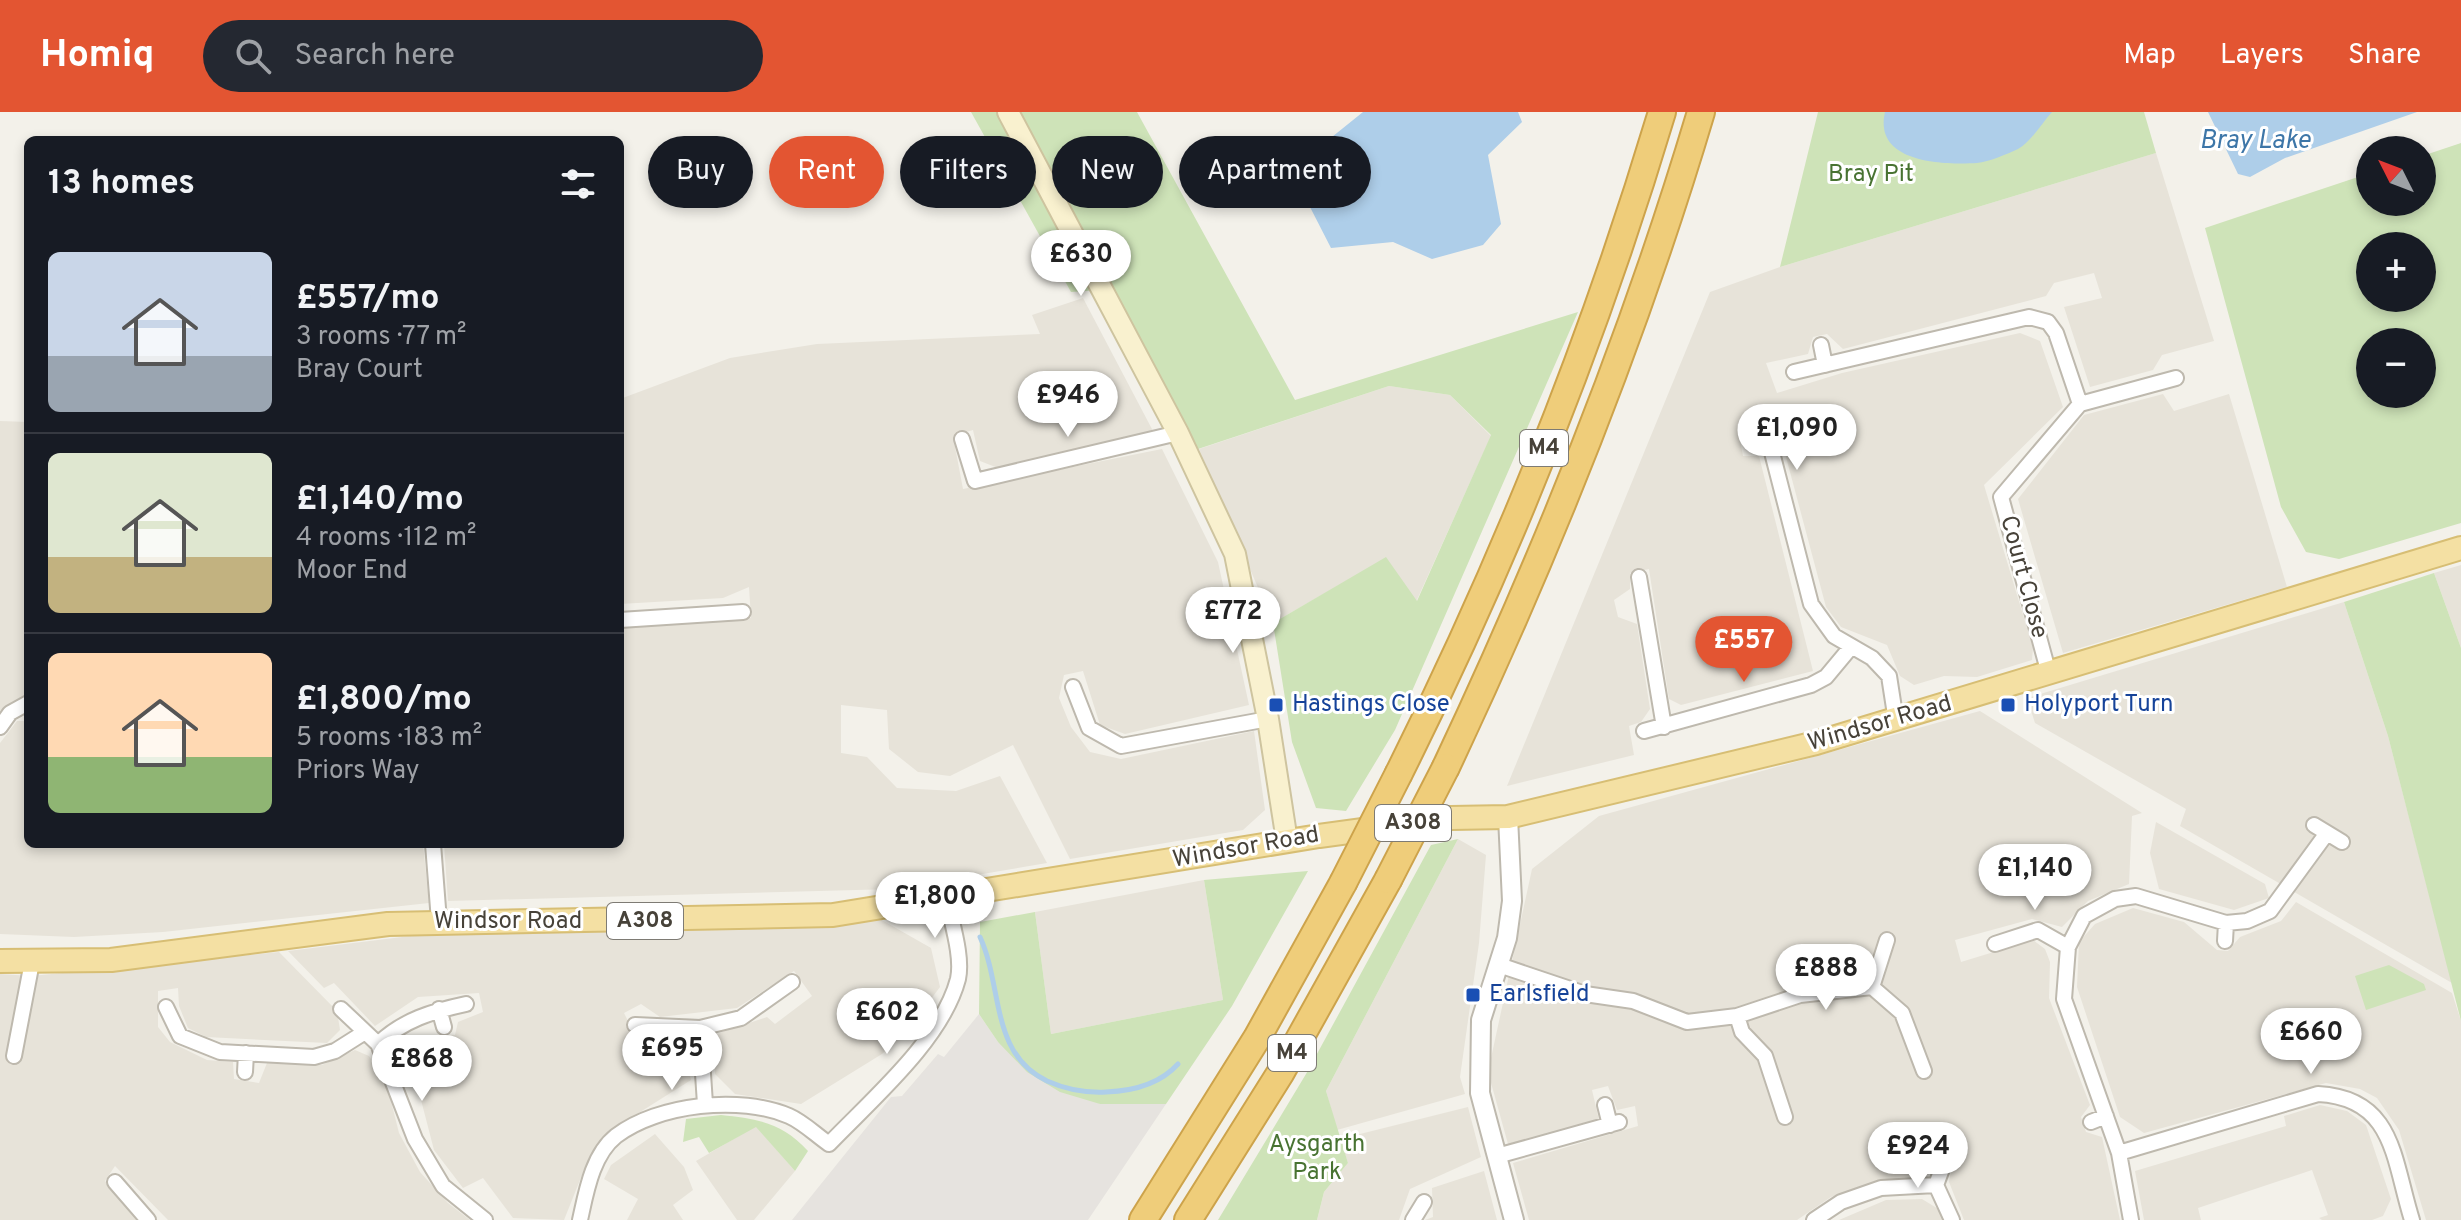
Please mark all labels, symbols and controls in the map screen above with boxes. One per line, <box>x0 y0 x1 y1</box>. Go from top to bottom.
search box <box>203 20 763 92</box>
text: Homiq <box>40 32 155 81</box>
icon: search <box>231 34 275 78</box>
text: Search here <box>295 38 455 75</box>
text: Map <box>2123 38 2176 74</box>
text: Layers <box>2220 38 2304 74</box>
text: Share <box>2348 38 2421 74</box>
water label: Bray Lake <box>2200 125 2311 158</box>
chip: Buy <box>648 136 753 208</box>
chip: Rent <box>769 136 884 208</box>
chip: Filters <box>900 136 1036 208</box>
chip: New <box>1052 136 1163 208</box>
chip: Apartment <box>1179 136 1371 208</box>
north arrow <box>2356 136 2436 216</box>
map controls <box>2356 136 2436 408</box>
park label: Bray Pit <box>1828 160 1914 190</box>
icon: filters <box>556 162 600 206</box>
text: 13 homes <box>48 163 195 206</box>
pin: £630 <box>1034 230 1128 298</box>
button: + <box>2356 232 2436 312</box>
text: £630 <box>1049 239 1113 272</box>
text: £557/mo <box>296 278 440 321</box>
icon: home <box>112 284 208 380</box>
text: 3 rooms · 77 m² <box>296 321 466 354</box>
button: − <box>2356 328 2436 408</box>
text: Bray Court <box>296 354 423 387</box>
pin: £946 <box>1021 371 1115 439</box>
text: £946 <box>1036 380 1100 413</box>
pin: £1,090 <box>1732 404 1862 472</box>
text: £1,090 <box>1755 413 1839 446</box>
road number: M4 <box>1520 430 1568 466</box>
text: £1,140/mo <box>296 479 464 522</box>
icon: home <box>112 485 208 581</box>
street label: Court Close <box>1992 512 2054 642</box>
text: 4 rooms · 112 m² <box>296 522 476 555</box>
text: Moor End <box>296 555 408 588</box>
pin: £772 <box>1186 587 1280 655</box>
text: £772 <box>1203 596 1263 629</box>
pin: £557 <box>1697 616 1791 684</box>
text: £557 <box>1713 625 1775 658</box>
text: £1,800/mo <box>296 679 472 722</box>
icon: home <box>112 685 208 781</box>
street label: Windsor Road <box>1805 689 1955 759</box>
place label: Hastings Close <box>1292 690 1450 720</box>
place label: Holyport Turn <box>2024 690 2174 720</box>
marker: Hastings Close <box>1267 696 1285 714</box>
marker: Holyport Turn <box>1999 696 2017 714</box>
text: 5 rooms · 183 m² <box>296 722 482 755</box>
text: Priors Way <box>296 755 420 788</box>
road number: A308 <box>1375 805 1451 841</box>
street label: Windsor Road <box>1170 820 1322 876</box>
pin: £1,140 <box>1970 844 2100 912</box>
text: £1,140 <box>1996 853 2074 886</box>
pin: £1,800 <box>870 872 1000 940</box>
text: £1,800 <box>893 881 977 914</box>
road number: A308 <box>607 903 683 939</box>
street label: Windsor Road <box>434 907 582 937</box>
pin: £888 <box>1779 944 1873 1012</box>
text: £888 <box>1794 953 1858 986</box>
place label: Earlsfield <box>1489 980 1590 1010</box>
marker: Earlsfield <box>1464 986 1482 1004</box>
pin: £602 <box>840 988 934 1056</box>
text: £602 <box>855 997 919 1030</box>
pin: £660 <box>2264 1008 2358 1076</box>
text: £660 <box>2279 1017 2343 1050</box>
pin: £695 <box>625 1024 719 1092</box>
text: £695 <box>640 1033 704 1066</box>
pin: £868 <box>375 1035 469 1103</box>
road number: M4 <box>1268 1035 1316 1071</box>
text: £868 <box>390 1044 454 1077</box>
pin: £924 <box>1871 1122 1965 1190</box>
park label: Aysgarth Park <box>1269 1130 1365 1188</box>
text: £924 <box>1886 1131 1950 1164</box>

